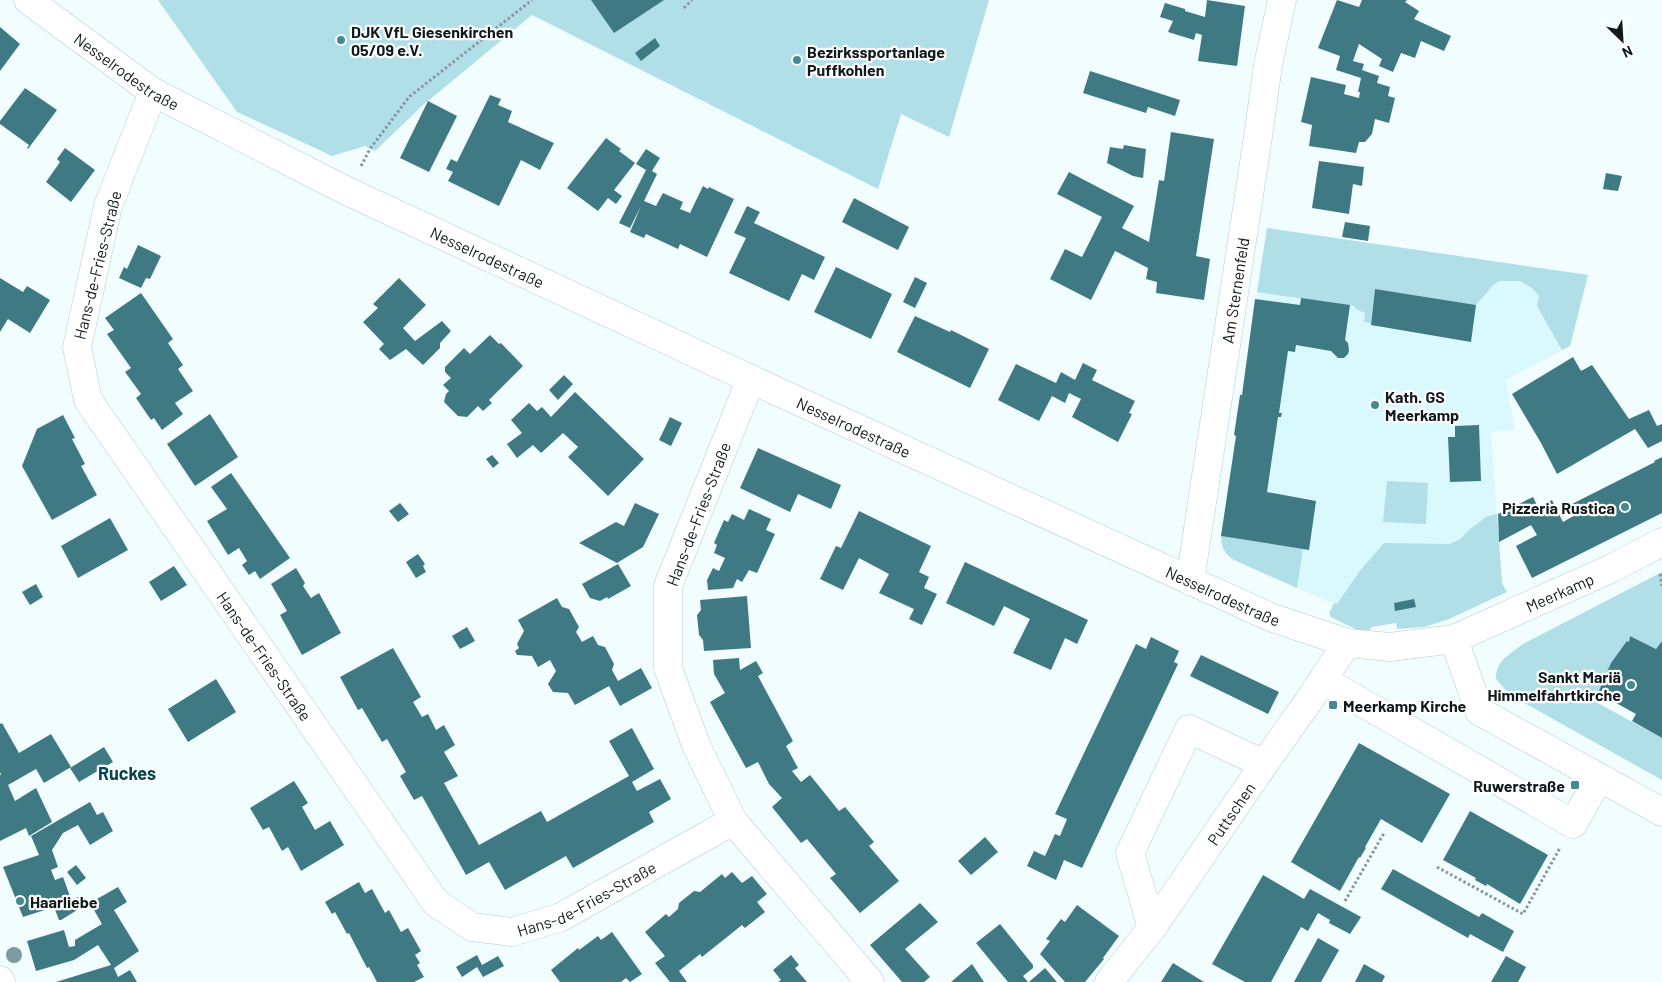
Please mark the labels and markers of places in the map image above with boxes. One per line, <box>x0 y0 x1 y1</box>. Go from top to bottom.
place label: DJK VfL Giesenkirchen 05/09 e.V. <box>351 22 513 59</box>
marker: DJK VfL Giesenkirchen 05/09 e.V. <box>335 34 347 46</box>
place label: Bezirkssportanlage Puffkohlen <box>807 42 945 79</box>
marker: Bezirkssportanlage Puffkohlen <box>791 54 803 66</box>
place label: Kath. GS Meerkamp <box>1385 387 1459 424</box>
marker: Kath. GS Meerkamp <box>1369 399 1381 411</box>
place label: Pizzeria Rustica <box>1502 498 1615 517</box>
marker: Pizzeria Rustica <box>1619 501 1631 513</box>
place label: Sankt Mariä Himmelfahrtkirche <box>1487 667 1621 704</box>
marker: Sankt Mariä Himmelfahrtkirche <box>1625 679 1637 691</box>
place label: Meerkamp Kirche <box>1343 696 1467 715</box>
marker: Meerkamp Kirche <box>1327 699 1339 711</box>
place label: Ruwerstraße <box>1473 776 1565 795</box>
marker: Ruwerstraße <box>1569 779 1581 791</box>
place label: Haarliebe <box>30 892 98 911</box>
marker: Haarliebe <box>14 895 26 907</box>

